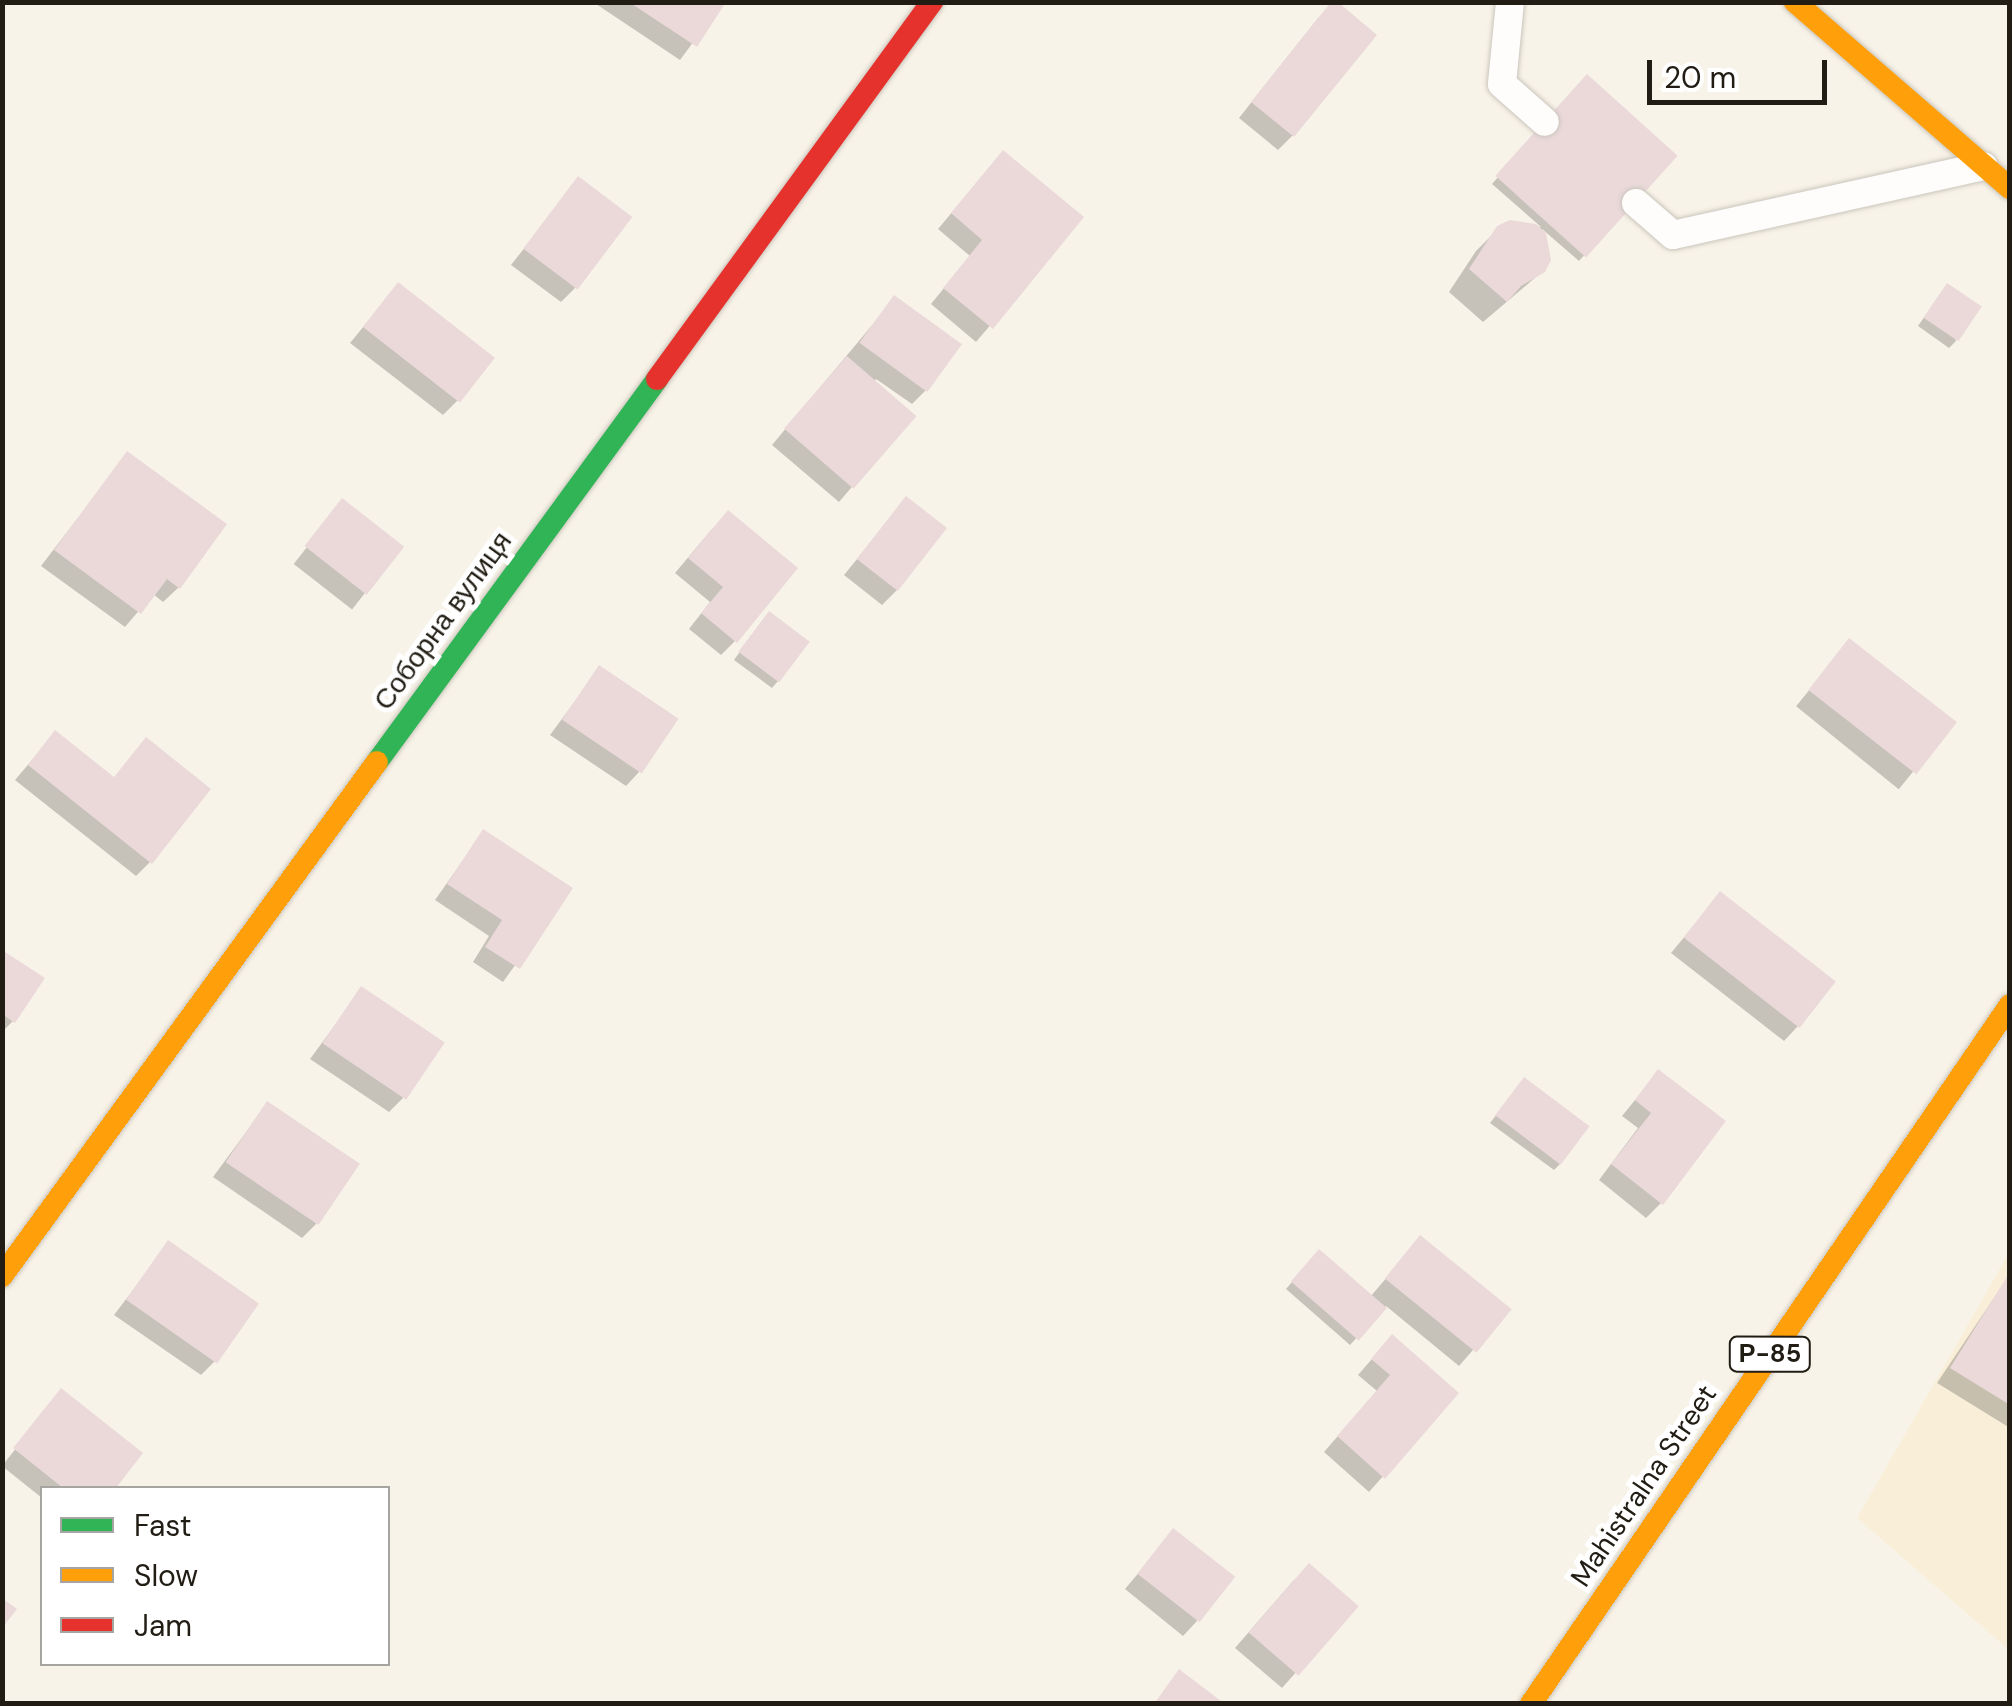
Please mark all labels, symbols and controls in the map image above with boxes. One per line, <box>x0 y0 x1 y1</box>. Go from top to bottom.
scale bar <box>1652 40 1832 102</box>
text: 20 m <box>1664 58 1736 97</box>
street label: Соборна вулиця <box>367 525 519 717</box>
road number: Р-85 <box>1728 1334 1812 1374</box>
street label: Mahistralna Street <box>1564 1379 1724 1593</box>
legend <box>40 1486 390 1666</box>
text: Fast <box>134 1506 192 1545</box>
text: Slow <box>134 1556 198 1595</box>
text: Jam <box>134 1606 192 1645</box>

